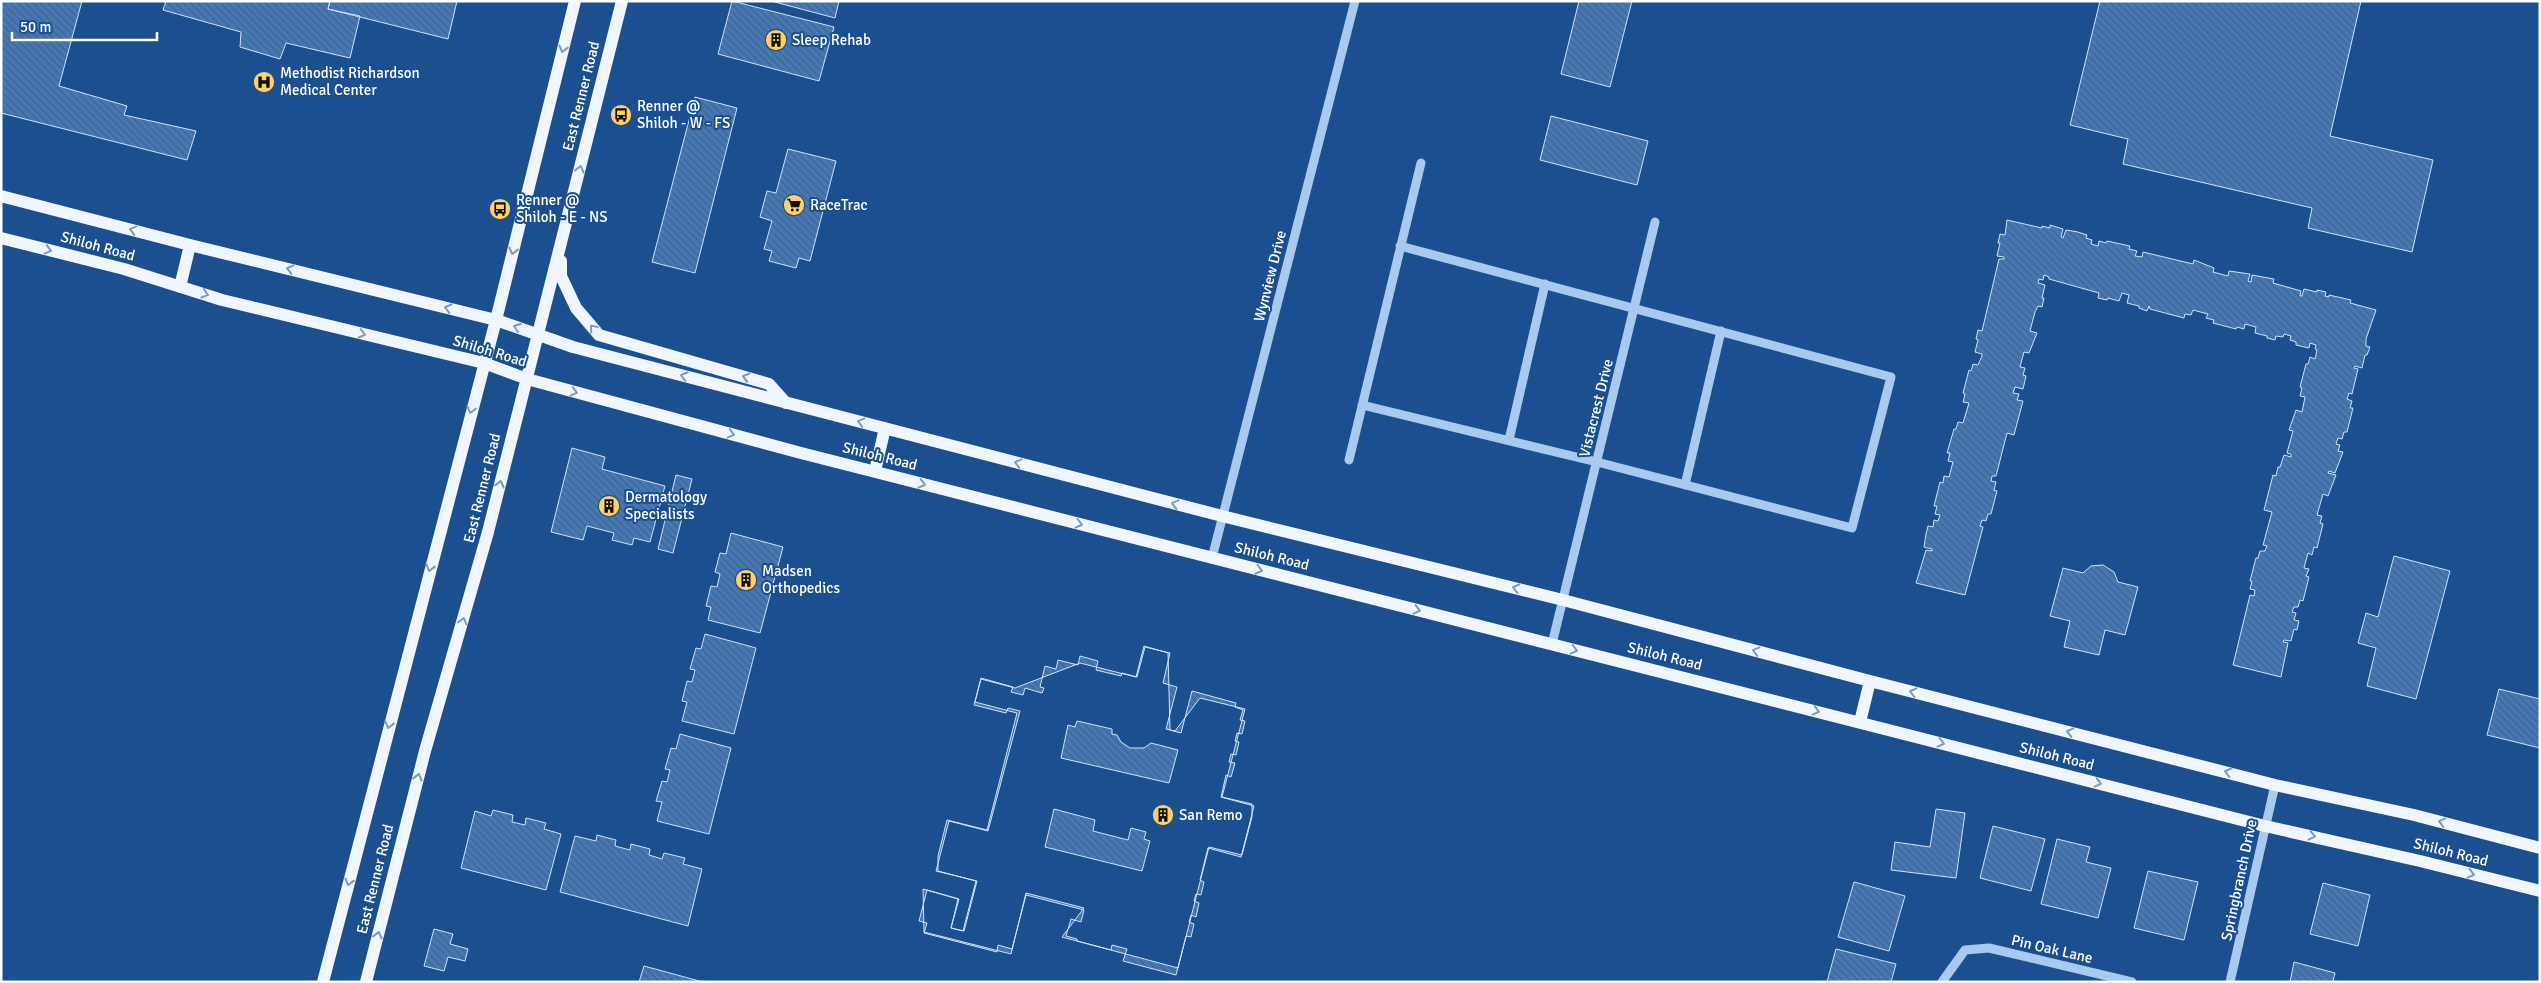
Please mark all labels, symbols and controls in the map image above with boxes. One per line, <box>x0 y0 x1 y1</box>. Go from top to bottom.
scale bar <box>12 10 158 42</box>
text: 50 m <box>20 18 51 36</box>
building icon: Sleep Rehab <box>764 28 788 52</box>
place label: Sleep Rehab <box>792 31 871 49</box>
street label: East Renner Road <box>559 39 603 153</box>
one-way arrow <box>558 44 569 53</box>
place label: Methodist Richardson Medical Center <box>280 64 420 99</box>
hospital icon: Methodist Richardson Medical Center <box>252 70 276 94</box>
place label: Renner @ Shiloh - W - FS <box>637 97 730 132</box>
bus stop icon: Renner @ Shiloh - W - FS <box>609 103 633 127</box>
one-way arrow <box>574 164 585 173</box>
place label: Renner @ Shiloh - E - NS <box>516 191 608 226</box>
supermarket icon: RaceTrac <box>782 193 806 217</box>
place label: RaceTrac <box>810 196 868 214</box>
bus stop icon: Renner @ Shiloh - E - NS <box>488 197 512 221</box>
one-way arrow <box>129 226 137 236</box>
street label: Shiloh Road <box>59 227 137 265</box>
street label: Wynview Drive <box>1250 229 1290 323</box>
one-way arrow <box>44 244 53 255</box>
one-way arrow <box>508 247 519 256</box>
one-way arrow <box>286 264 295 275</box>
one-way arrow <box>200 289 208 299</box>
one-way arrow <box>444 303 453 314</box>
one-way arrow <box>513 323 522 333</box>
one-way arrow <box>590 325 599 334</box>
one-way arrow <box>358 328 367 339</box>
street label: Shiloh Road <box>451 331 529 371</box>
street label: Vistacrest Drive <box>1575 357 1617 459</box>
one-way arrow <box>680 371 689 382</box>
one-way arrow <box>743 373 751 383</box>
one-way arrow <box>569 386 577 396</box>
one-way arrow <box>466 406 477 415</box>
one-way arrow <box>856 417 865 428</box>
one-way arrow <box>726 428 734 438</box>
street label: East Renner Road <box>460 431 504 545</box>
street label: Shiloh Road <box>841 438 919 474</box>
one-way arrow <box>1014 458 1022 469</box>
one-way arrow <box>917 478 925 488</box>
one-way arrow <box>494 480 505 489</box>
place label: Dermatology Specialists <box>625 488 707 523</box>
building icon: Dermatology Specialists <box>597 494 621 518</box>
one-way arrow <box>1171 499 1180 510</box>
one-way arrow <box>1075 518 1084 529</box>
street label: Shiloh Road <box>1233 538 1311 574</box>
place label: Madsen Orthopedics <box>762 562 840 597</box>
one-way arrow <box>425 563 436 572</box>
one-way arrow <box>1255 564 1263 574</box>
building icon: Madsen Orthopedics <box>734 568 758 592</box>
one-way arrow <box>1511 583 1520 594</box>
one-way arrow <box>1412 604 1420 614</box>
one-way arrow <box>457 617 467 625</box>
street label: Shiloh Road <box>1626 638 1704 674</box>
one-way arrow <box>1570 644 1579 655</box>
one-way arrow <box>1751 646 1760 657</box>
one-way arrow <box>1908 687 1917 698</box>
one-way arrow <box>1812 706 1820 716</box>
one-way arrow <box>385 720 395 729</box>
one-way arrow <box>2067 728 2075 738</box>
one-way arrow <box>1936 737 1945 748</box>
street label: Shiloh Road <box>2018 738 2096 774</box>
one-way arrow <box>2224 768 2232 778</box>
one-way arrow <box>412 773 423 782</box>
one-way arrow <box>2094 777 2103 788</box>
building icon: San Remo <box>1151 803 1175 827</box>
place label: San Remo <box>1179 806 1243 824</box>
one-way arrow <box>2437 817 2446 828</box>
street label: Springbranch Drive <box>2217 818 2261 942</box>
street label: East Renner Road <box>353 822 397 936</box>
one-way arrow <box>2308 830 2317 841</box>
street label: Shiloh Road <box>2412 834 2490 870</box>
one-way arrow <box>2466 868 2474 878</box>
one-way arrow <box>344 878 355 887</box>
one-way arrow <box>372 930 383 939</box>
street label: Pin Oak Lane <box>2009 931 2095 967</box>

